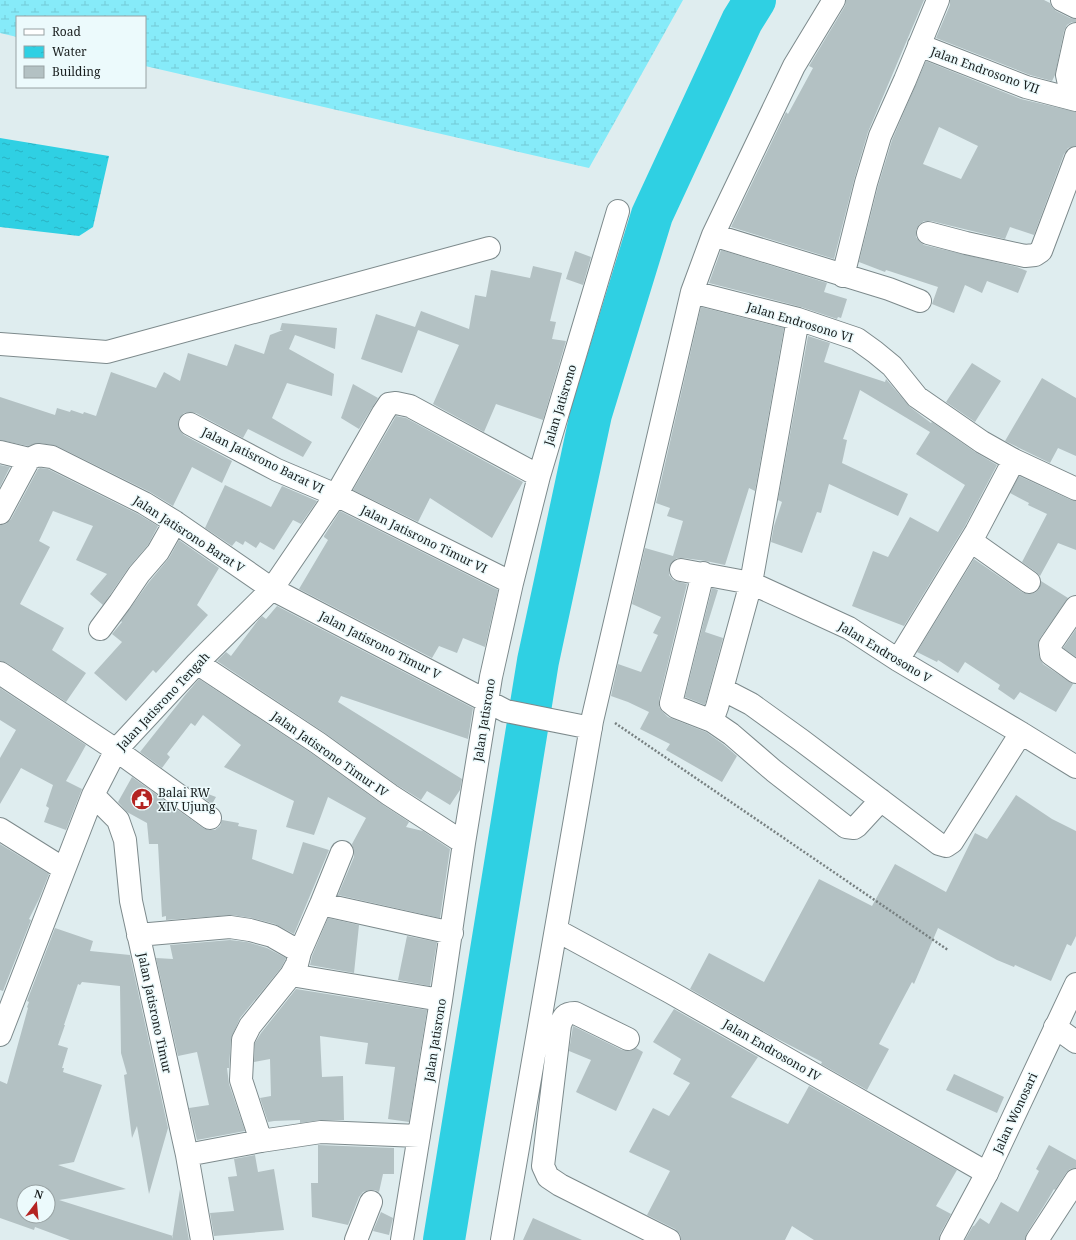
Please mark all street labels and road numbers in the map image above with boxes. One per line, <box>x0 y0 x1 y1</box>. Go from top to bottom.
street label: Jalan Endrosono VII <box>927 42 1042 98</box>
street label: Jalan Endrosono VI <box>744 297 855 346</box>
street label: Jalan Jatisrono <box>539 362 580 449</box>
street label: Jalan Jatisrono Barat VI <box>198 423 327 497</box>
street label: Jalan Jatisrono Barat V <box>129 491 249 577</box>
street label: Jalan Jatisrono Timur VI <box>357 501 490 577</box>
street label: Jalan Jatisrono Timur V <box>315 606 444 683</box>
street label: Jalan Endrosono V <box>834 617 935 687</box>
street label: Jalan Jatisrono Tengah <box>112 648 213 755</box>
street label: Jalan Jatisrono <box>469 677 499 764</box>
street label: Jalan Jatisrono Timur IV <box>268 707 392 801</box>
street label: Jalan Jatisrono Timur <box>134 950 176 1075</box>
street label: Jalan Jatisrono <box>420 997 450 1084</box>
street label: Jalan Endrosono IV <box>719 1015 825 1085</box>
street label: Jalan Wonosari <box>988 1070 1041 1157</box>

